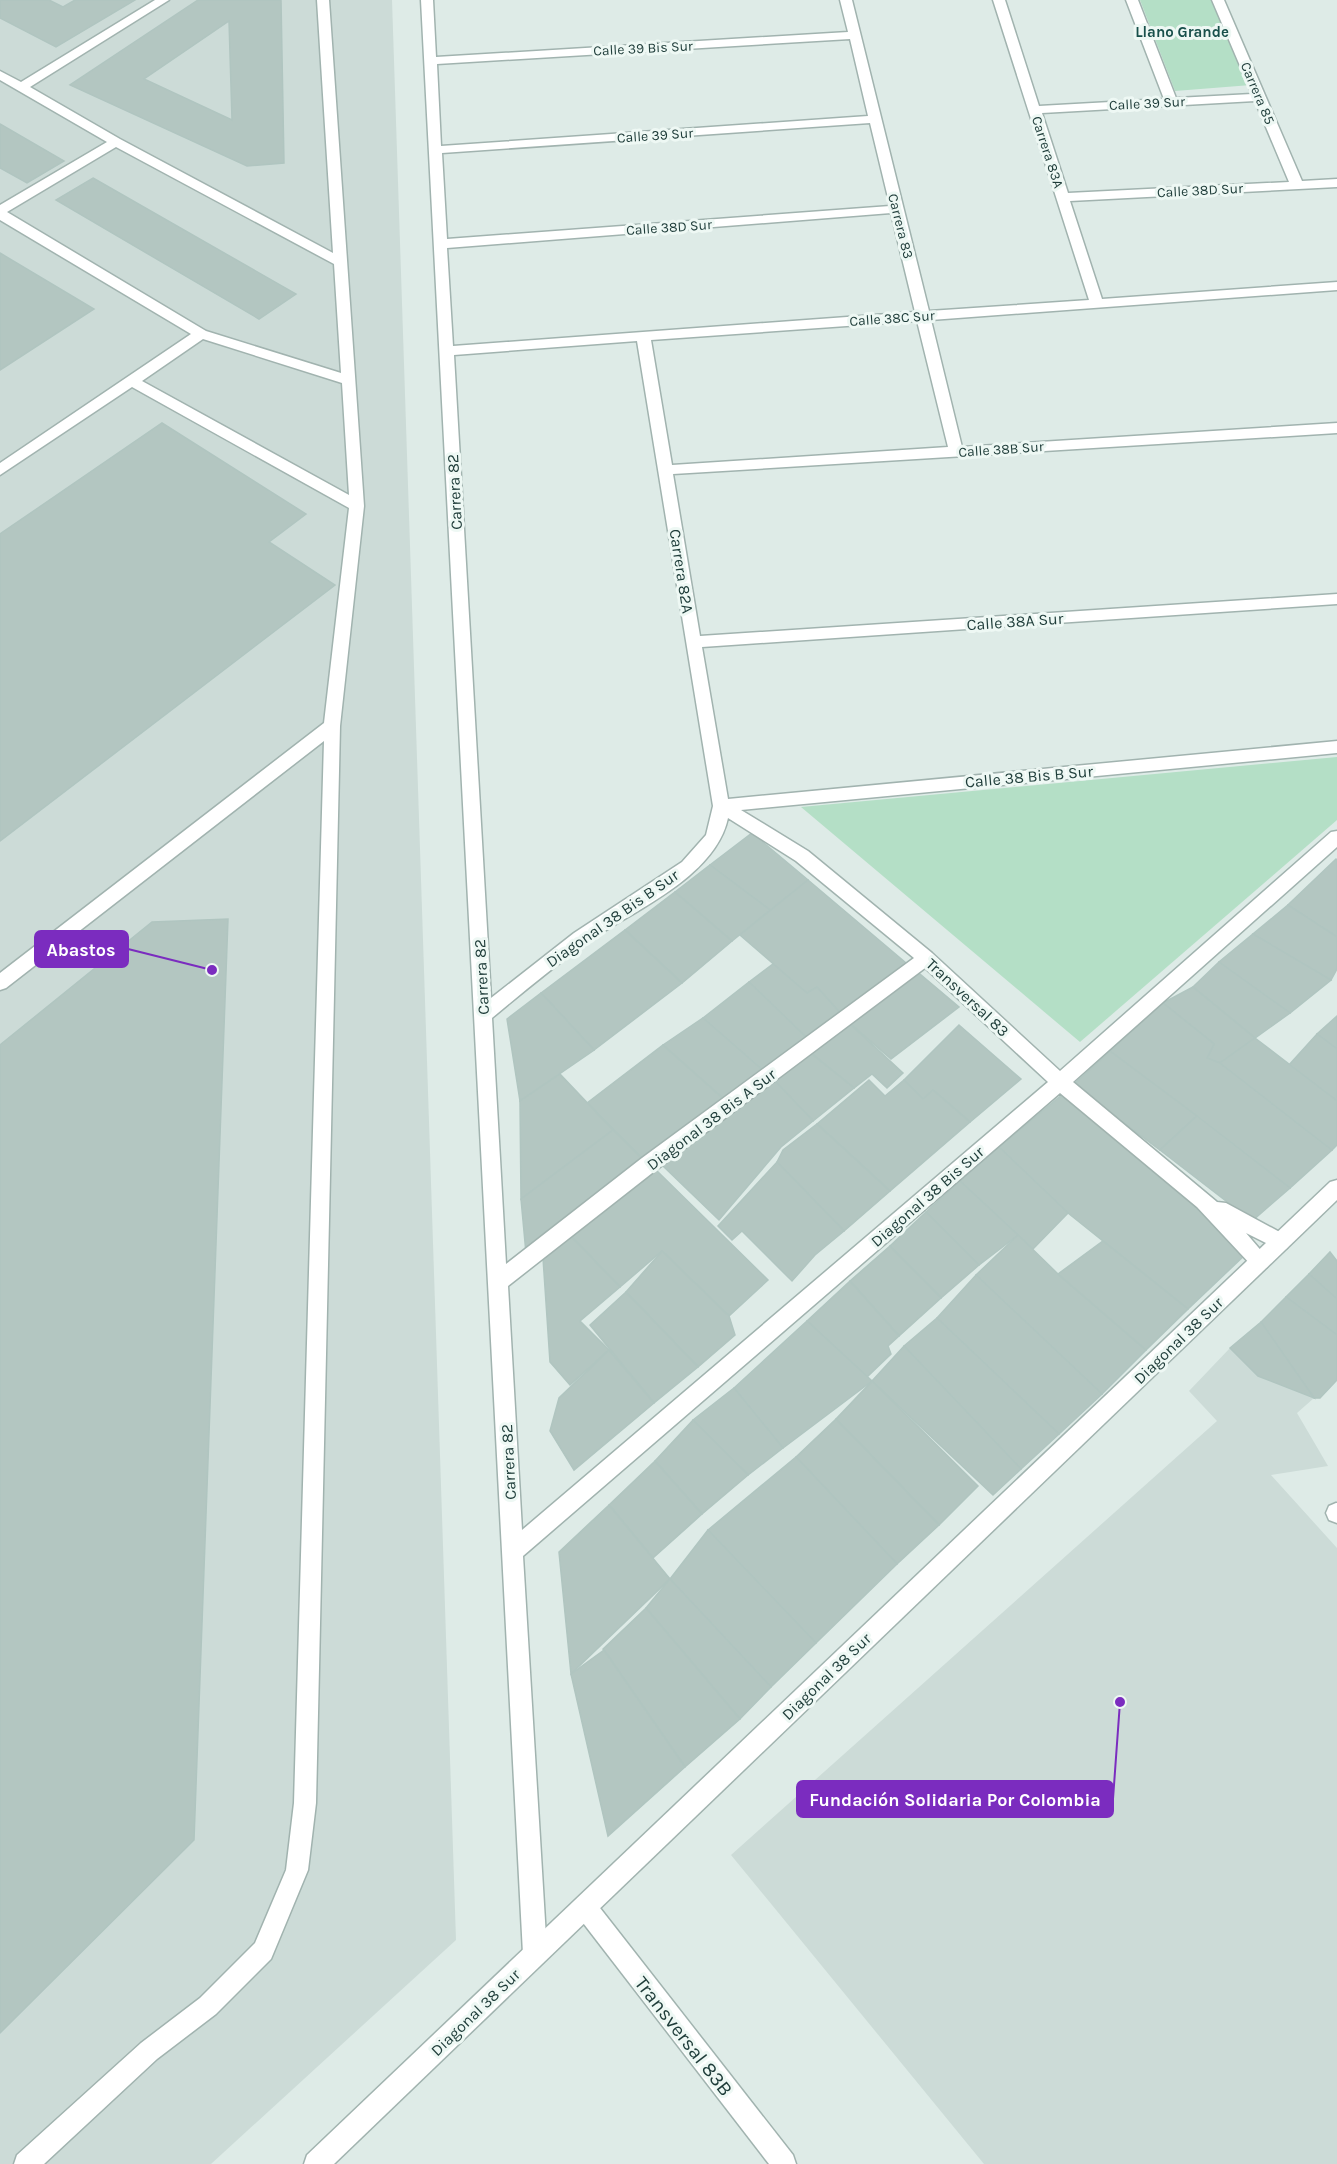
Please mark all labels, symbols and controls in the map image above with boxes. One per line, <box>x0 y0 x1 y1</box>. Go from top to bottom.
district label: Llano Grande <box>1135 23 1229 41</box>
street label: Calle 39 Bis Sur <box>593 37 694 60</box>
street label: Carrera 85 <box>1237 59 1278 127</box>
street label: Calle 39 Sur <box>1108 93 1187 114</box>
street label: Carrera 83A <box>1028 114 1067 190</box>
street label: Calle 39 Sur <box>616 124 695 147</box>
street label: Calle 38D Sur <box>1157 180 1244 201</box>
street label: Carrera 83 <box>884 192 917 260</box>
street label: Calle 38D Sur <box>625 216 713 239</box>
street label: Calle 38C Sur <box>849 307 936 330</box>
street label: Calle 38B Sur <box>958 438 1045 461</box>
street label: Carrera 82 <box>443 454 466 530</box>
street label: Carrera 82A <box>665 528 698 615</box>
street label: Calle 38A Sur <box>966 609 1064 634</box>
street label: Calle 38 Bis B Sur <box>964 761 1094 792</box>
street label: Diagonal 38 Bis B Sur <box>542 865 682 971</box>
callout: Abastos <box>35 931 128 967</box>
text: Abastos <box>46 939 116 961</box>
street label: Carrera 82 <box>470 939 493 1015</box>
street label: Transversal 83 <box>922 954 1013 1041</box>
street label: Diagonal 38 Bis A Sur <box>643 1065 780 1174</box>
street label: Diagonal 38 Bis Sur <box>867 1142 988 1251</box>
street label: Diagonal 38 Sur <box>1130 1293 1227 1388</box>
street label: Carrera 82 <box>497 1424 520 1500</box>
street label: Diagonal 38 Sur <box>778 1629 875 1724</box>
callout: Fundación Solidaria Por Colombia <box>797 1781 1113 1817</box>
text: Fundación Solidaria Por Colombia <box>809 1789 1101 1811</box>
street label: Diagonal 38 Sur <box>427 1965 524 2060</box>
street label: Transversal 83B <box>630 1972 737 2101</box>

